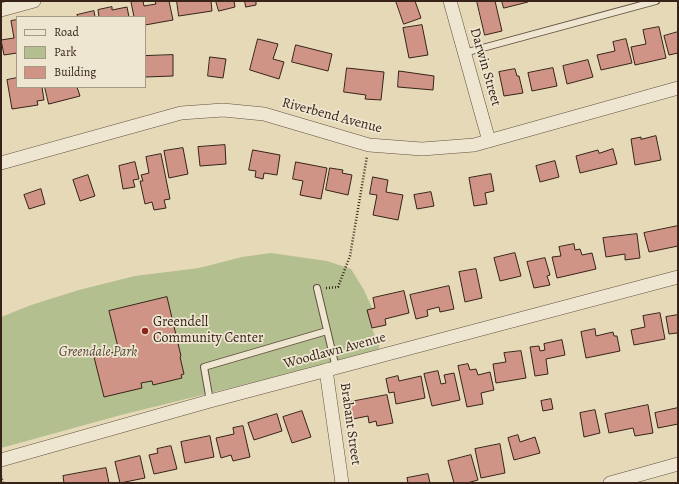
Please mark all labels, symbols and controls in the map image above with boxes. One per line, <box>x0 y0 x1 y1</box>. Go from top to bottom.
legend <box>16 16 146 88</box>
text: Road <box>54 24 79 40</box>
street label: Darwin Street <box>466 26 504 108</box>
text: Park <box>54 44 77 60</box>
text: Building <box>54 64 96 80</box>
street label: Riverbend Avenue <box>280 95 384 137</box>
place label: Greendell Community Center <box>153 315 263 348</box>
marker: Greendell Community Center <box>140 326 150 336</box>
street label: Woodlawn Avenue <box>282 329 388 373</box>
park label: Greendale Park <box>59 345 137 361</box>
street label: Brabant Street <box>336 382 364 466</box>

